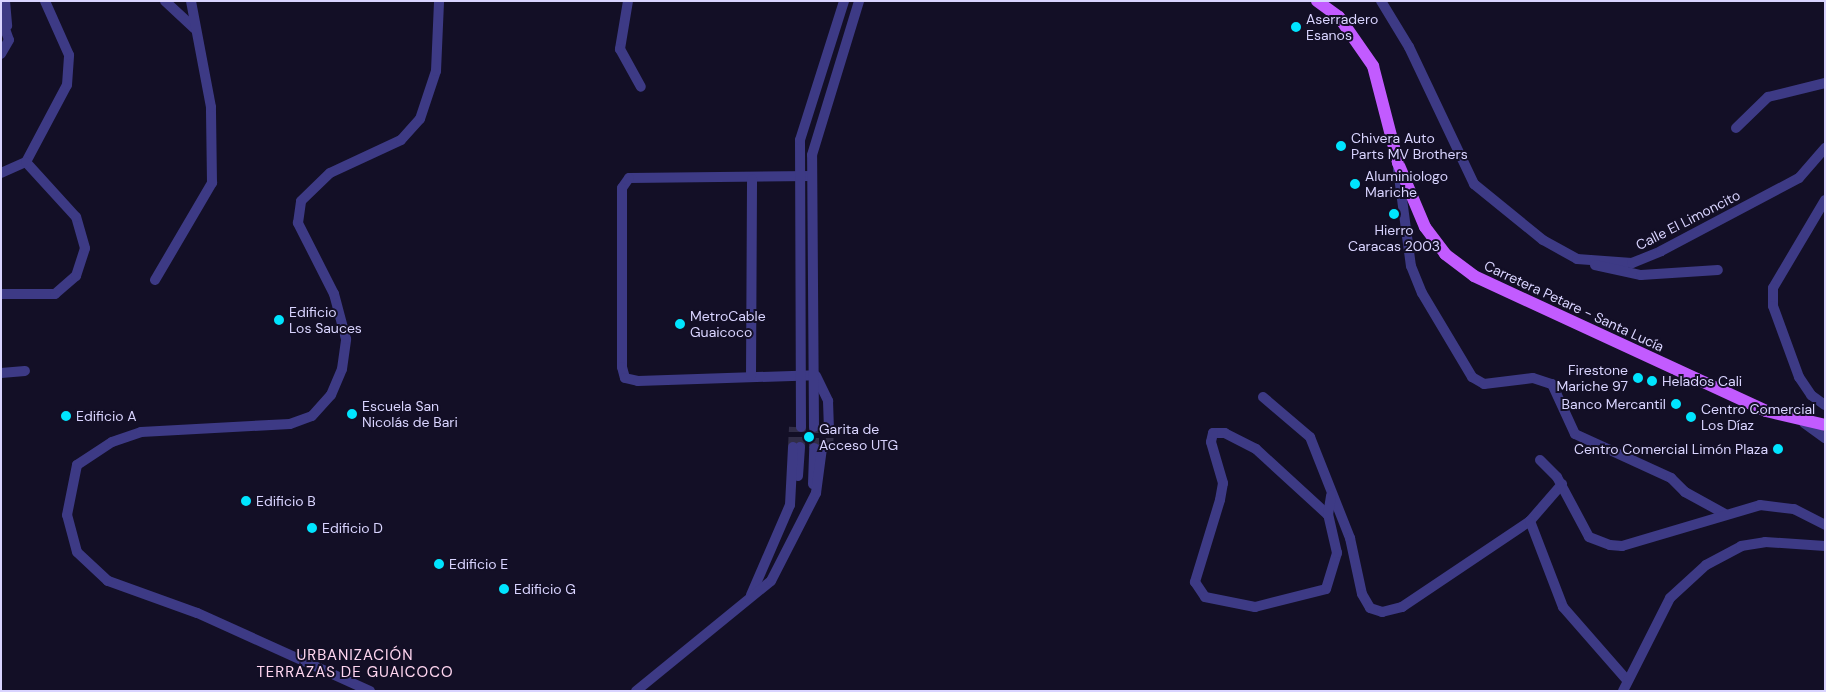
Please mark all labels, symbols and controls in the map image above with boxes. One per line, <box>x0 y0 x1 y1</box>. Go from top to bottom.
place label: Aserradero Esanos <box>1306 11 1378 44</box>
marker: Aserradero Esanos <box>1290 21 1302 33</box>
place label: Chivera Auto Parts MV Brothers <box>1351 130 1468 162</box>
marker: Chivera Auto Parts MV Brothers <box>1335 140 1347 152</box>
place label: Aluminiologo Mariche <box>1365 168 1448 200</box>
marker: Aluminiologo Mariche <box>1349 178 1361 190</box>
street label: Calle El Limoncito <box>1633 186 1743 254</box>
marker: Hierro Caracas 2003 <box>1388 208 1400 220</box>
place label: Hierro Caracas 2003 <box>1348 222 1440 254</box>
street label: Carretera Petare - Santa Lucía <box>1481 257 1667 355</box>
place label: Edificio Los Sauces <box>289 304 362 336</box>
place label: MetroCable Guaicoco <box>690 308 766 341</box>
marker: Edificio Los Sauces <box>273 314 285 326</box>
marker: MetroCable Guaicoco <box>674 318 686 330</box>
place label: Firestone Mariche 97 <box>1556 362 1628 394</box>
marker: Firestone Mariche 97 <box>1632 372 1644 384</box>
place label: Helados Cali <box>1662 373 1742 389</box>
marker: Helados Cali <box>1646 375 1658 387</box>
place label: Banco Mercantil <box>1562 396 1666 412</box>
place label: Escuela San Nicolás de Bari <box>362 398 458 431</box>
marker: Banco Mercantil <box>1670 398 1682 410</box>
place label: Centro Comercial Los Díaz <box>1701 401 1815 434</box>
place label: Edificio A <box>76 408 137 424</box>
marker: Escuela San Nicolás de Bari <box>346 408 358 420</box>
marker: Edificio A <box>60 410 72 422</box>
marker: Centro Comercial Los Díaz <box>1685 411 1697 423</box>
place label: Garita de Acceso UTG <box>819 421 898 454</box>
marker: Garita de Acceso UTG <box>803 431 815 443</box>
place label: Centro Comercial Limón Plaza <box>1574 441 1768 457</box>
marker: Centro Comercial Limón Plaza <box>1772 443 1784 455</box>
place label: Edificio B <box>256 493 316 509</box>
marker: Edificio B <box>240 495 252 507</box>
place label: Edificio D <box>322 520 383 536</box>
marker: Edificio D <box>306 522 318 534</box>
place label: Edificio E <box>449 556 508 572</box>
marker: Edificio E <box>433 558 445 570</box>
place label: Edificio G <box>514 581 576 597</box>
marker: Edificio G <box>498 583 510 595</box>
district label: URBANIZACIÓN TERRAZAS DE GUAICOCO <box>254 646 456 681</box>

